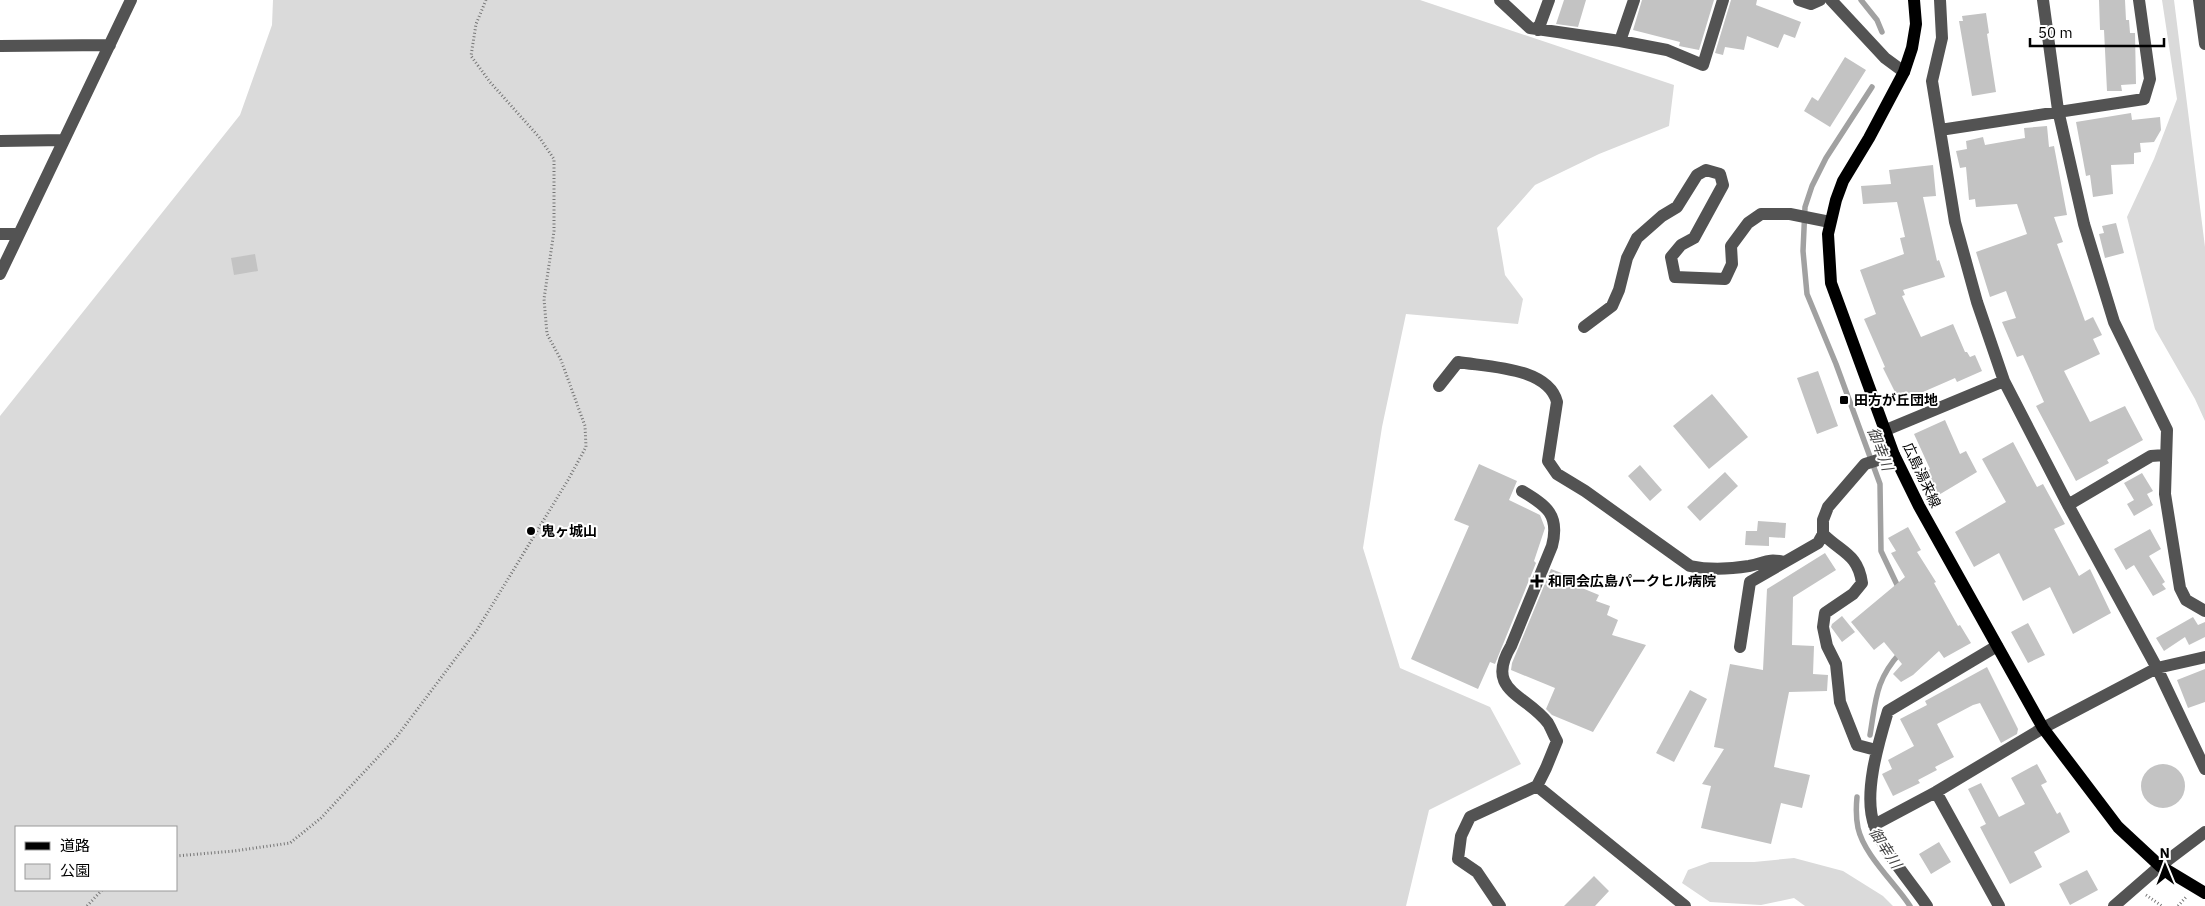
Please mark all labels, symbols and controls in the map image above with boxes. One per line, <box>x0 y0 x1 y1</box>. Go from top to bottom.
scale bar <box>2030 15 2164 47</box>
text: 50 m <box>2038 23 2073 42</box>
place label: 田方が丘団地 <box>1854 391 1938 409</box>
marker: 田方が丘団地 <box>1838 394 1850 406</box>
water label: 御幸川 <box>1864 424 1898 475</box>
street label: 広島湯来線 <box>1899 439 1945 511</box>
place label: 鬼ヶ城山 <box>541 522 597 540</box>
marker: 鬼ヶ城山 <box>525 525 537 537</box>
place label: 和同会広島パークヒル病院 <box>1548 572 1716 590</box>
marker: 和同会広島パークヒル病院 <box>1530 574 1544 588</box>
water label: 御幸川 <box>1865 824 1907 873</box>
legend <box>15 826 178 891</box>
text: 道路 <box>60 836 90 855</box>
north arrow <box>2140 841 2190 891</box>
text: N <box>2160 844 2170 862</box>
text: 公園 <box>60 861 90 880</box>

